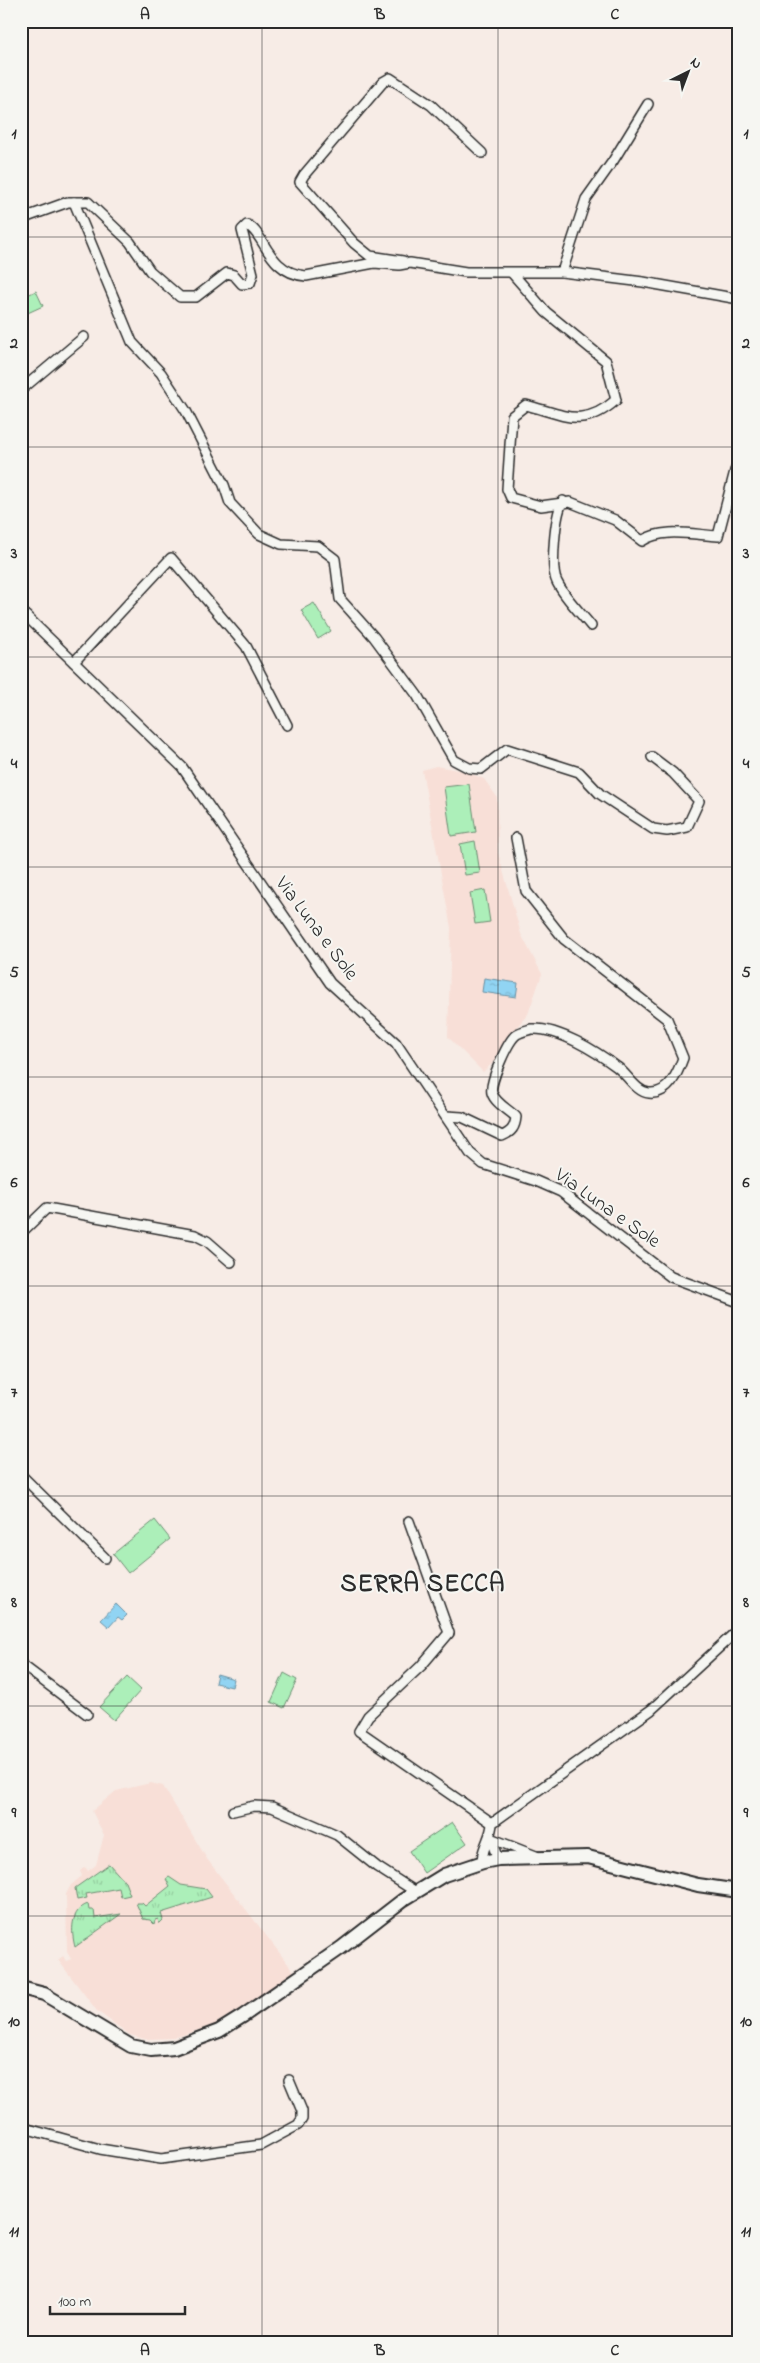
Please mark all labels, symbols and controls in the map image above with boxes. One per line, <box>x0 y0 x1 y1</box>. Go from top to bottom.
text: A <box>140 3 150 27</box>
text: B <box>374 3 386 27</box>
text: C <box>611 3 620 27</box>
north arrow <box>662 48 712 98</box>
text: N <box>685 52 706 74</box>
text: 1 <box>11 122 17 146</box>
text: 1 <box>743 122 749 146</box>
text: 2 <box>9 332 18 356</box>
text: 2 <box>741 332 750 356</box>
text: 3 <box>10 542 18 566</box>
text: 3 <box>742 542 750 566</box>
text: 4 <box>10 752 18 776</box>
text: 4 <box>742 752 750 776</box>
street label: Via Luna e Sole <box>267 870 365 987</box>
text: 5 <box>9 961 19 985</box>
text: 5 <box>741 961 751 985</box>
street label: Via Luna e Sole <box>547 1161 666 1256</box>
text: 6 <box>9 1171 18 1195</box>
text: 6 <box>741 1171 750 1195</box>
text: 7 <box>11 1381 18 1405</box>
text: 7 <box>743 1381 750 1405</box>
district label: SERRA SECCA <box>341 1567 505 1603</box>
text: 8 <box>10 1591 17 1615</box>
text: 8 <box>742 1591 749 1615</box>
text: 9 <box>11 1801 17 1825</box>
text: 9 <box>743 1801 749 1825</box>
text: 10 <box>8 2010 20 2034</box>
text: 10 <box>740 2010 752 2034</box>
text: 11 <box>9 2220 20 2244</box>
text: 11 <box>741 2220 752 2244</box>
scale bar <box>50 2283 185 2315</box>
text: 100 m <box>58 2291 91 2313</box>
text: A <box>140 2339 150 2363</box>
text: B <box>374 2339 386 2363</box>
text: C <box>611 2339 620 2363</box>

